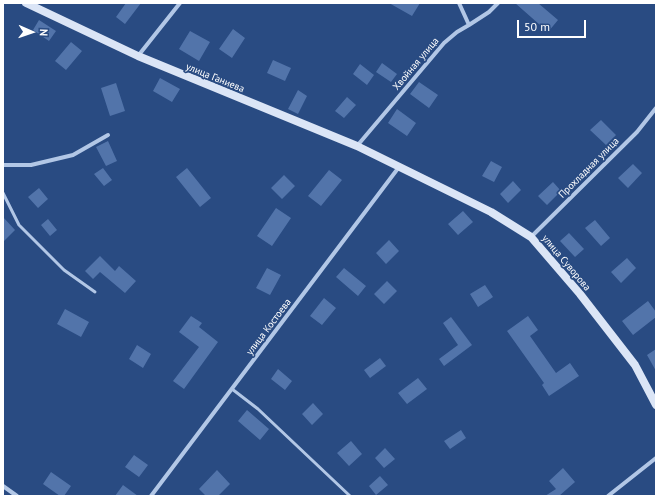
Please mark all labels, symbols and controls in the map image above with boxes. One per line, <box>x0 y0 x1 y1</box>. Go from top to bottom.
north arrow <box>12 12 52 52</box>
scale bar <box>519 12 588 38</box>
text: 50 m <box>524 19 550 34</box>
text: N <box>37 29 51 36</box>
street label: Хвойная улица <box>390 35 442 93</box>
street label: улица Ганиева <box>184 61 246 95</box>
street label: Прохладная улица <box>556 135 622 201</box>
street label: улица Суворова <box>539 233 593 293</box>
street label: улица Костоева <box>244 296 294 358</box>

